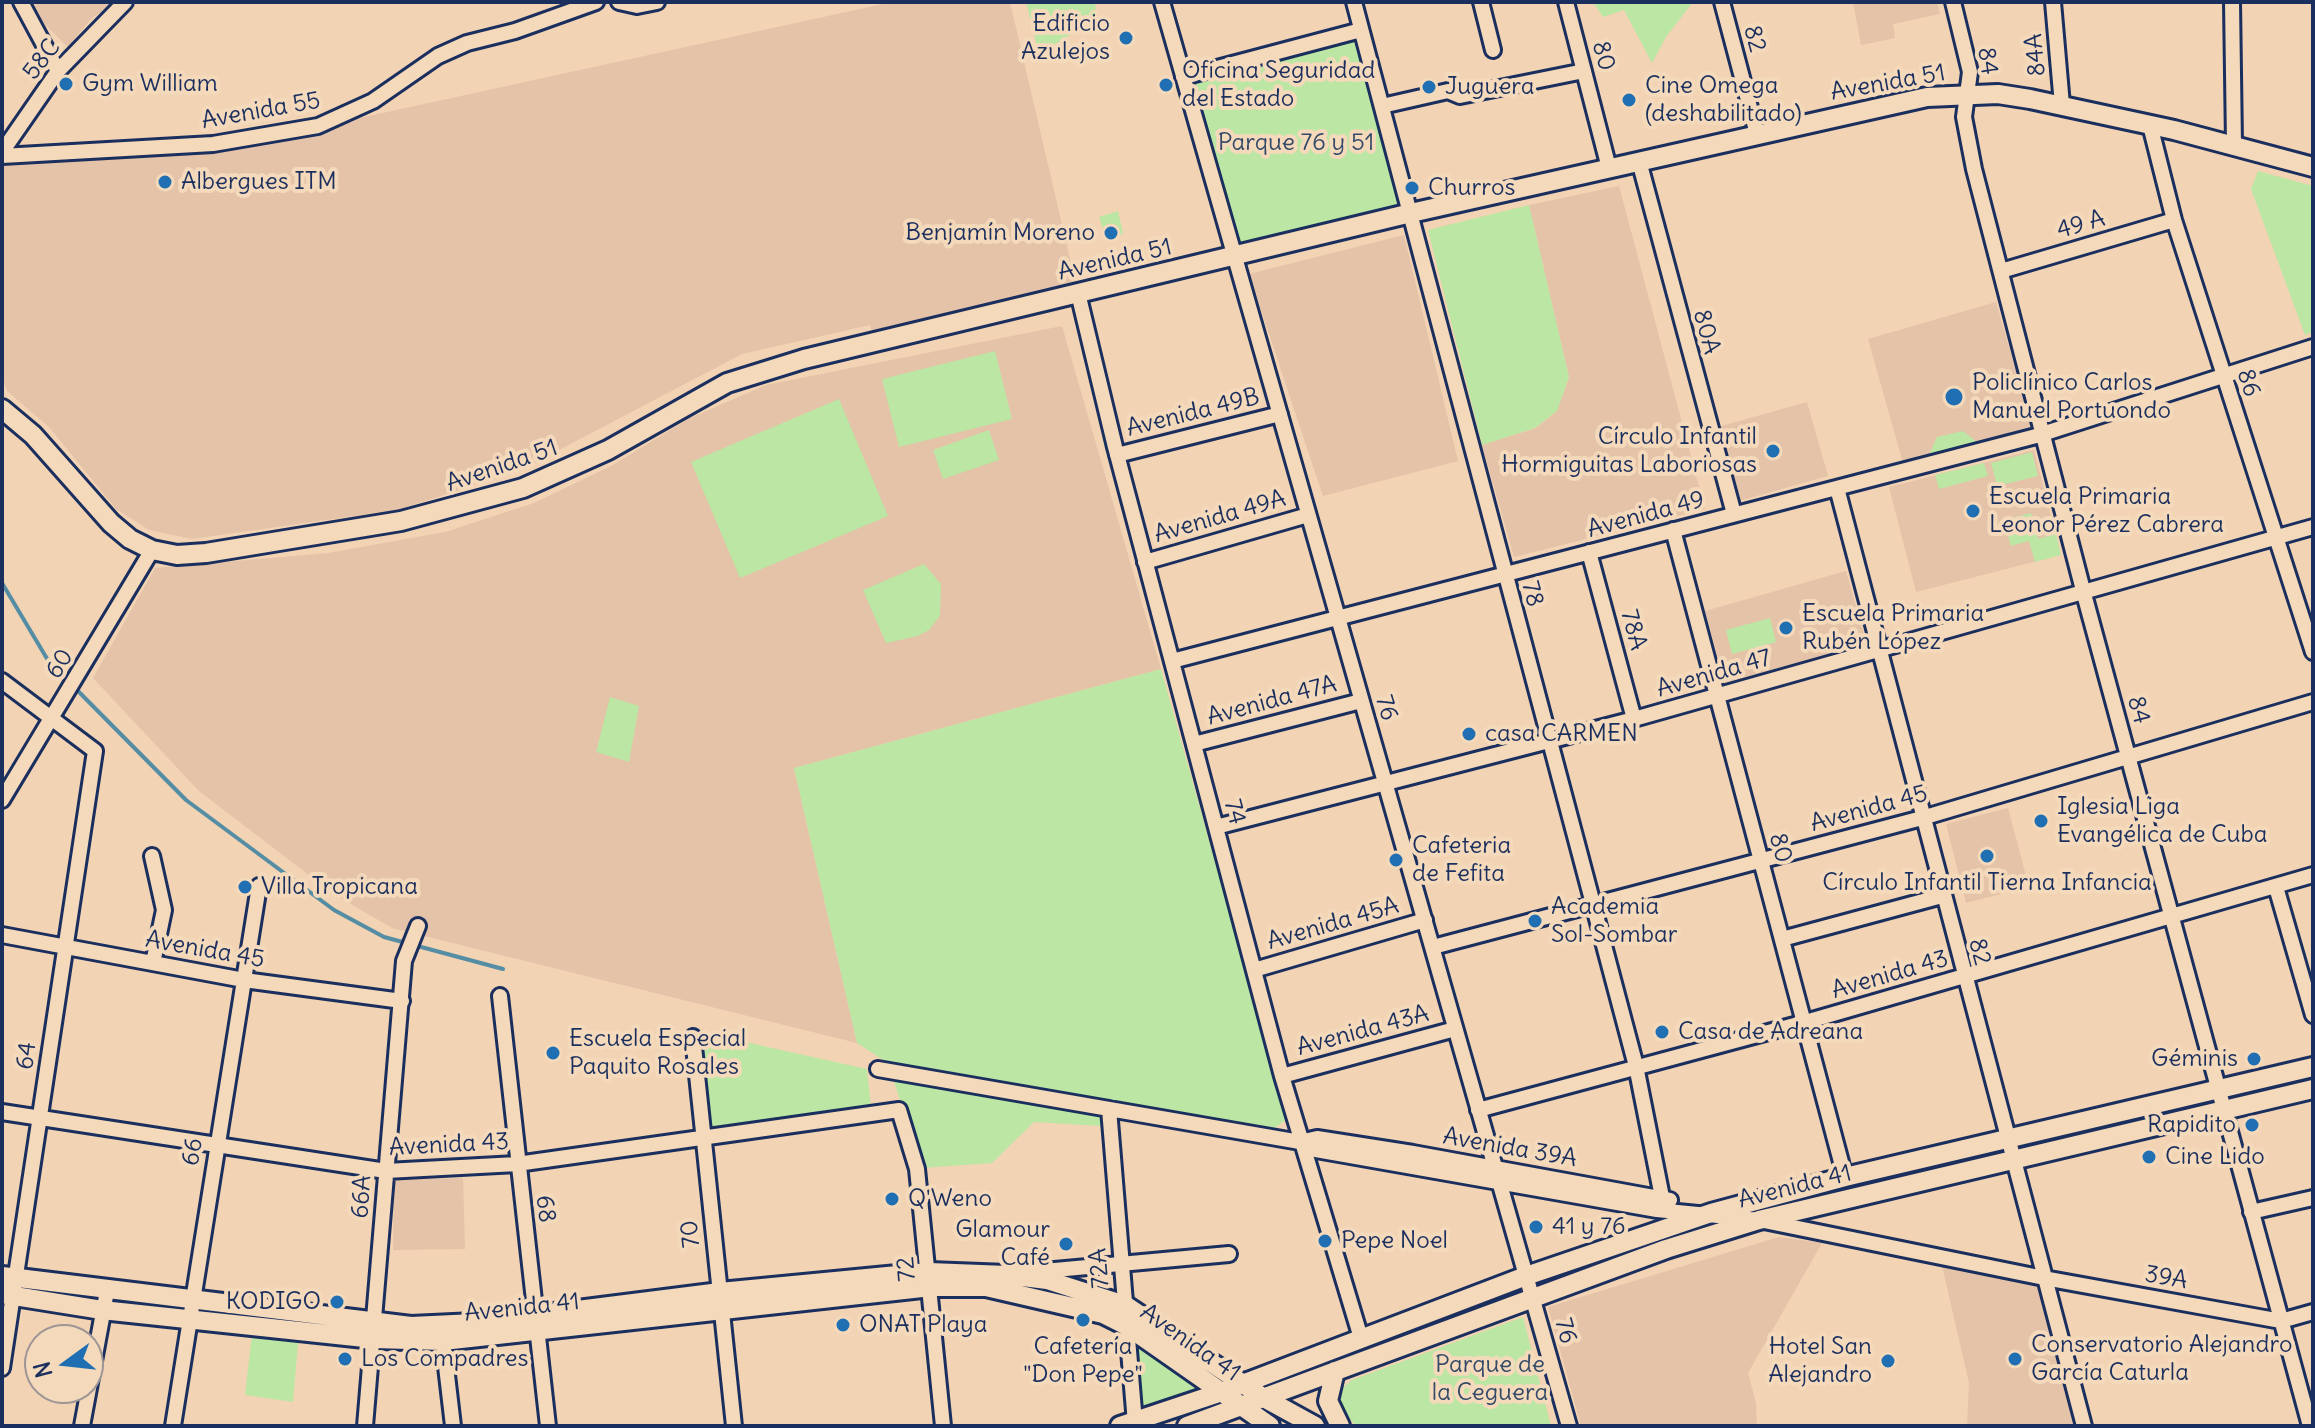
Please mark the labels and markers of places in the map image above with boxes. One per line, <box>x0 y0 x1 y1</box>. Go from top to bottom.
place label: Edificio Azulejos <box>1021 10 1110 66</box>
marker: Edificio Azulejos <box>1117 29 1135 47</box>
place label: Oficina Seguridad del Estado <box>1182 57 1375 113</box>
place label: Gym William <box>82 70 218 98</box>
place label: Cine Omega (deshabilitado) <box>1645 72 1802 128</box>
place label: Juguera <box>1445 73 1535 101</box>
marker: Gym William <box>57 75 75 93</box>
marker: Oficina Seguridad del Estado <box>1157 76 1175 94</box>
marker: Juguera <box>1420 78 1438 96</box>
marker: Cine Omega (deshabilitado) <box>1620 91 1638 109</box>
place label: Albergues ITM <box>181 168 337 196</box>
marker: Albergues ITM <box>156 173 174 191</box>
place label: Churros <box>1428 174 1515 202</box>
marker: Churros <box>1403 179 1421 197</box>
place label: Benjamín Moreno <box>905 219 1095 247</box>
marker: Benjamín Moreno <box>1102 224 1120 242</box>
place label: Policlínico Carlos Manuel Portuondo <box>1972 369 2171 425</box>
marker: Policlínico Carlos Manuel Portuondo <box>1943 386 1965 408</box>
place label: Círculo Infantil Hormiguitas Laboriosas <box>1501 423 1757 479</box>
marker: Círculo Infantil Hormiguitas Laboriosas <box>1764 442 1782 460</box>
place label: Escuela Primaria Leonor Pérez Cabrera <box>1989 483 2224 539</box>
marker: Escuela Primaria Leonor Pérez Cabrera <box>1964 502 1982 520</box>
place label: Escuela Primaria Rubén López <box>1802 600 1984 656</box>
marker: Escuela Primaria Rubén López <box>1777 619 1795 637</box>
place label: casa CARMEN <box>1485 720 1638 748</box>
marker: casa CARMEN <box>1460 725 1478 743</box>
place label: Iglesia Liga Evangélica de Cuba <box>2057 793 2267 849</box>
marker: Iglesia Liga Evangélica de Cuba <box>2032 812 2050 830</box>
place label: Cafeteria de Fefita <box>1412 832 1511 888</box>
marker: Círculo Infantil Tierna Infancia <box>1978 847 1996 865</box>
marker: Cafeteria de Fefita <box>1387 851 1405 869</box>
place label: Círculo Infantil Tierna Infancia <box>1822 869 2152 897</box>
place label: Villa Tropicana <box>261 873 418 901</box>
marker: Villa Tropicana <box>236 878 254 896</box>
place label: Academia Sol-Sombar <box>1551 893 1677 949</box>
marker: Academia Sol-Sombar <box>1526 912 1544 930</box>
place label: Casa de Adreana <box>1678 1018 1863 1046</box>
marker: Casa de Adreana <box>1653 1023 1671 1041</box>
place label: Escuela Especial Paquito Rosales <box>569 1025 746 1081</box>
marker: Escuela Especial Paquito Rosales <box>544 1044 562 1062</box>
place label: Géminis <box>2151 1045 2238 1073</box>
marker: Géminis <box>2245 1050 2263 1068</box>
place label: Rapidito <box>2147 1111 2236 1139</box>
marker: Rapidito <box>2243 1116 2261 1134</box>
place label: Cine Lido <box>2165 1143 2265 1171</box>
marker: Cine Lido <box>2140 1148 2158 1166</box>
place label: Q'Weno <box>908 1185 992 1213</box>
marker: Q'Weno <box>883 1190 901 1208</box>
place label: 41 y 76 <box>1552 1213 1626 1241</box>
place label: Glamour Café <box>955 1216 1050 1272</box>
marker: 41 y 76 <box>1527 1218 1545 1236</box>
place label: Pepe Noel <box>1341 1227 1448 1255</box>
marker: Pepe Noel <box>1316 1232 1334 1250</box>
marker: Glamour Café <box>1057 1235 1075 1253</box>
place label: KODIGO <box>226 1288 321 1316</box>
marker: KODIGO <box>328 1293 346 1311</box>
place label: ONAT Playa <box>859 1311 987 1339</box>
marker: Cafetería "Don Pepe" <box>1074 1311 1092 1329</box>
marker: ONAT Playa <box>834 1316 852 1334</box>
place label: Conservatorio Alejandro García Caturla <box>2031 1331 2293 1387</box>
place label: Cafetería "Don Pepe" <box>1023 1333 1143 1389</box>
place label: Hotel San Alejandro <box>1768 1333 1872 1389</box>
place label: Los Compadres <box>361 1345 528 1373</box>
marker: Los Compadres <box>336 1350 354 1368</box>
marker: Conservatorio Alejandro García Caturla <box>2006 1350 2024 1368</box>
marker: Hotel San Alejandro <box>1879 1352 1897 1370</box>

